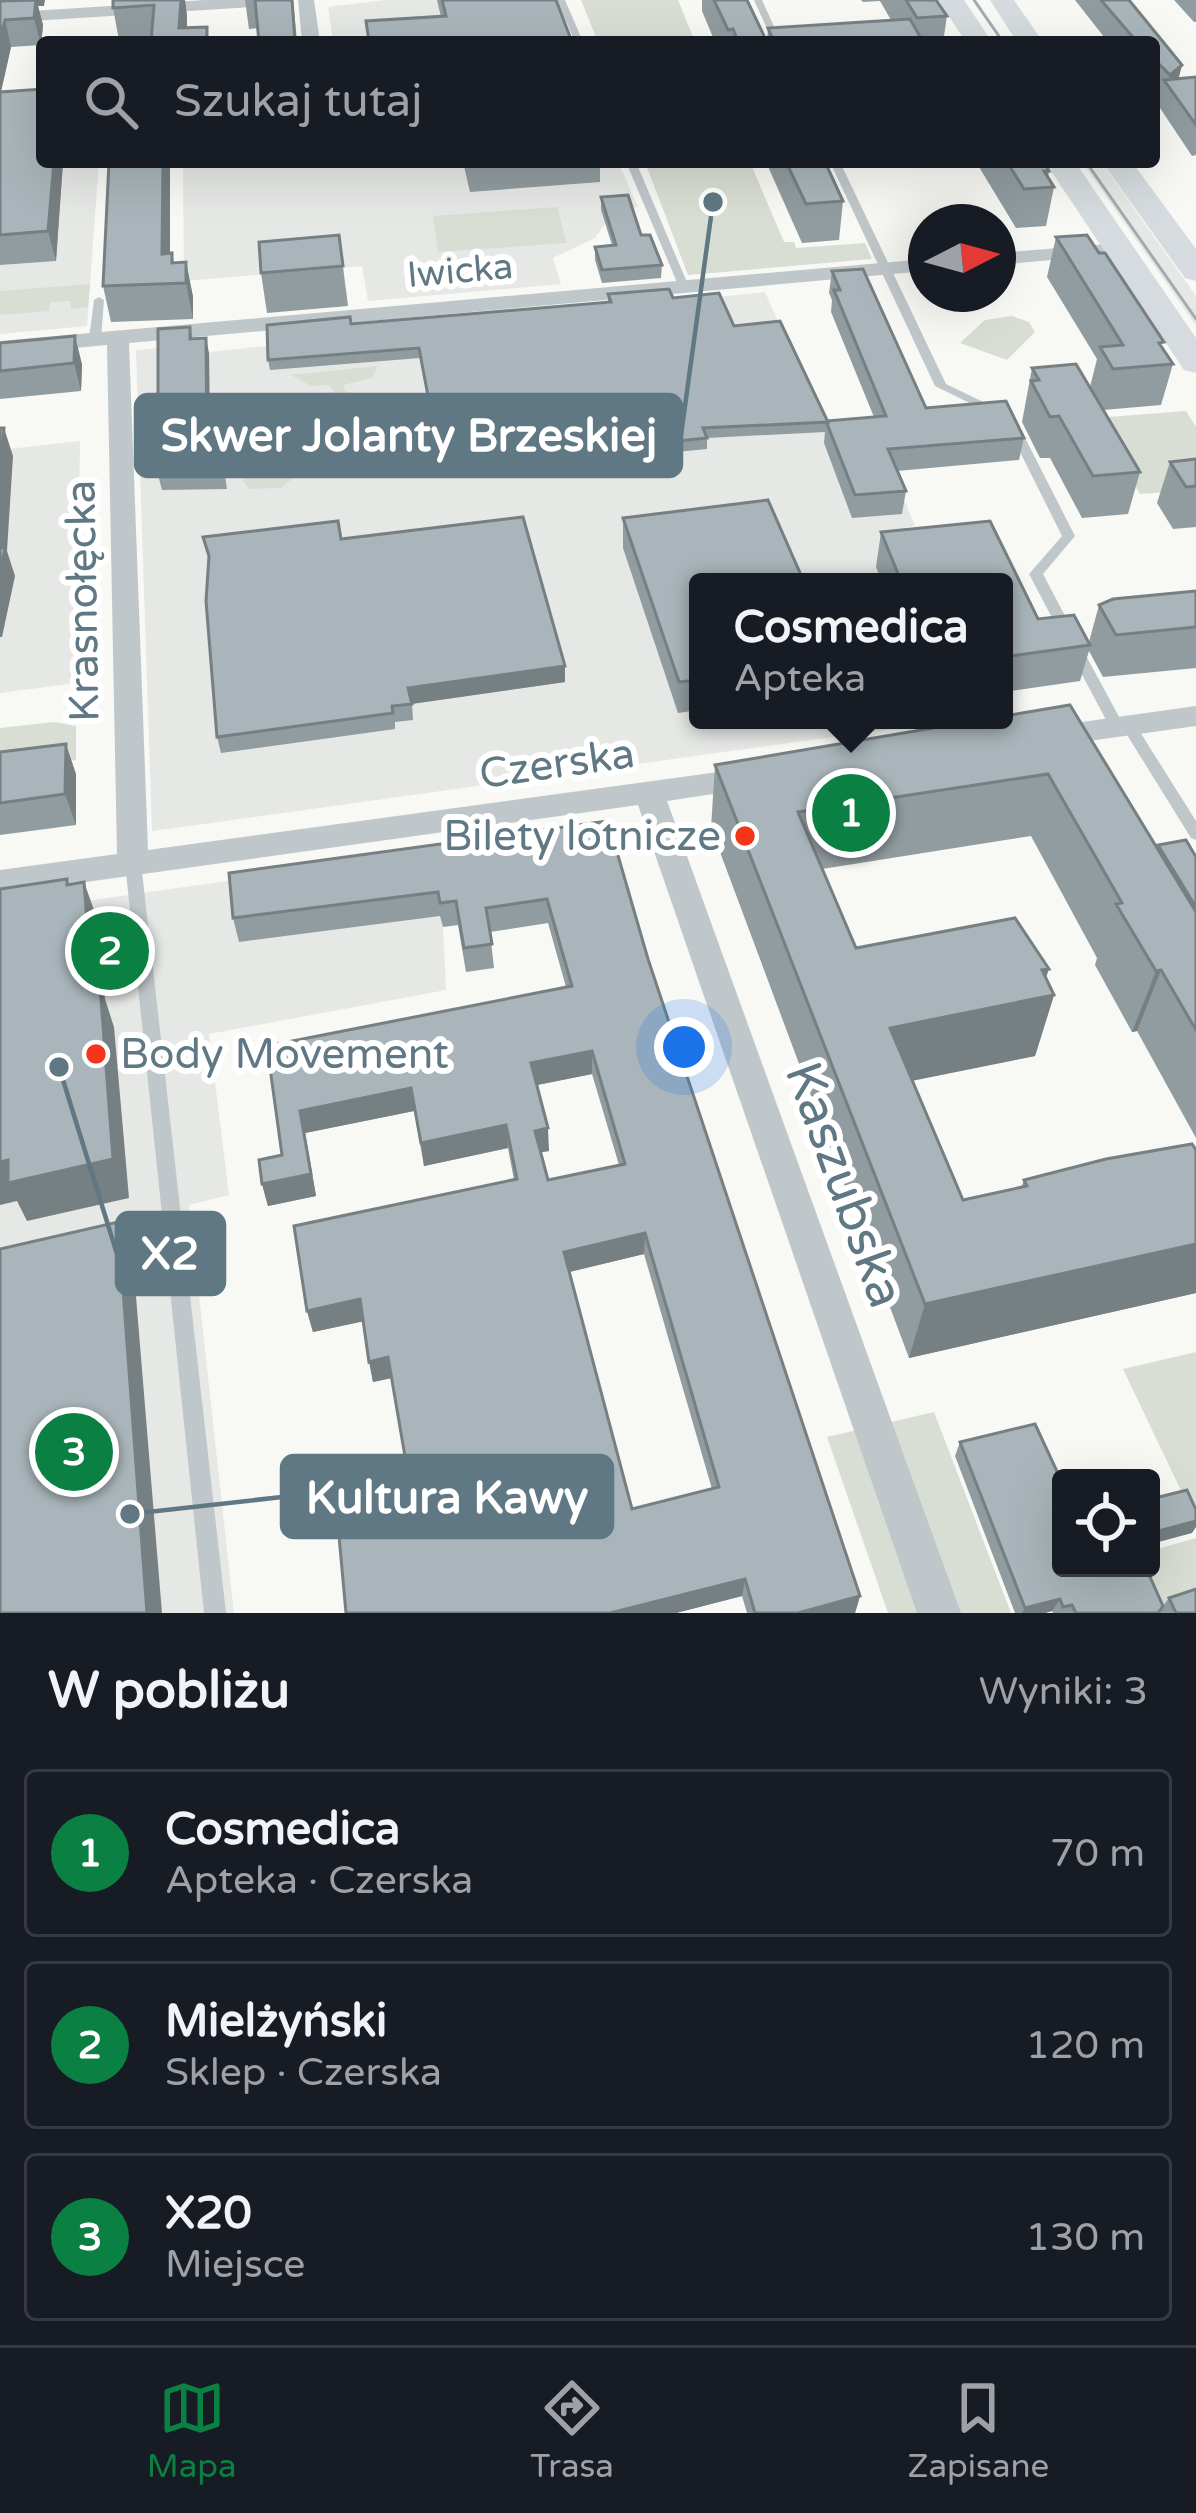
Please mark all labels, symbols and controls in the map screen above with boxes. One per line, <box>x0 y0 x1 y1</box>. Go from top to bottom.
search box <box>36 36 1160 168</box>
icon: search <box>78 69 144 135</box>
text: Szukaj tutaj <box>174 75 423 129</box>
north arrow <box>908 204 1016 312</box>
street label: Iwicka <box>405 245 515 297</box>
callout: Skwer Jolanty Brzeskiej <box>136 395 681 476</box>
text: Skwer Jolanty Brzeskiej <box>161 410 657 464</box>
street label: Krasnołęcka <box>55 479 111 723</box>
popup <box>689 573 1013 729</box>
text: Cosmedica <box>733 601 969 655</box>
text: Apteka <box>733 655 866 702</box>
street label: Czerska <box>476 728 638 800</box>
pin: 1 <box>812 768 890 858</box>
place label: Bilety lotnicze <box>443 811 721 862</box>
marker: Bilety lotnicze <box>732 823 758 849</box>
pin: 2 <box>71 906 149 996</box>
your location <box>654 1017 714 1077</box>
place label: Body Movement <box>120 1029 449 1080</box>
marker: Body Movement <box>83 1041 109 1067</box>
street label: Kaszubska <box>771 1054 917 1316</box>
callout: X2 <box>117 1213 224 1294</box>
text: X2 <box>141 1228 199 1282</box>
pin: 3 <box>35 1407 113 1497</box>
callout: Kultura Kawy <box>282 1456 612 1537</box>
map controls <box>1052 1469 1160 1577</box>
button: locate <box>1052 1469 1160 1577</box>
text: Kultura Kawy <box>306 1472 588 1526</box>
text: W pobliżu <box>48 1660 290 1722</box>
text: Wyniki: 3 <box>979 1668 1148 1715</box>
text: Cosmedica <box>165 1803 400 1857</box>
text: 1 <box>78 1830 102 1877</box>
text: 70 m <box>1050 1830 1145 1877</box>
text: Apteka · Czerska <box>165 1857 473 1904</box>
text: Mielżyński <box>165 1995 387 2049</box>
text: 2 <box>78 2022 102 2069</box>
text: 120 m <box>1026 2022 1145 2069</box>
text: Sklep · Czerska <box>165 2049 442 2096</box>
text: X20 <box>165 2187 252 2241</box>
text: 3 <box>78 2214 102 2261</box>
text: 130 m <box>1026 2214 1145 2261</box>
text: Miejsce <box>165 2241 305 2288</box>
tab: Mapa <box>147 2375 237 2486</box>
tab: Trasa <box>530 2375 614 2486</box>
tab: Zapisane <box>907 2375 1049 2486</box>

